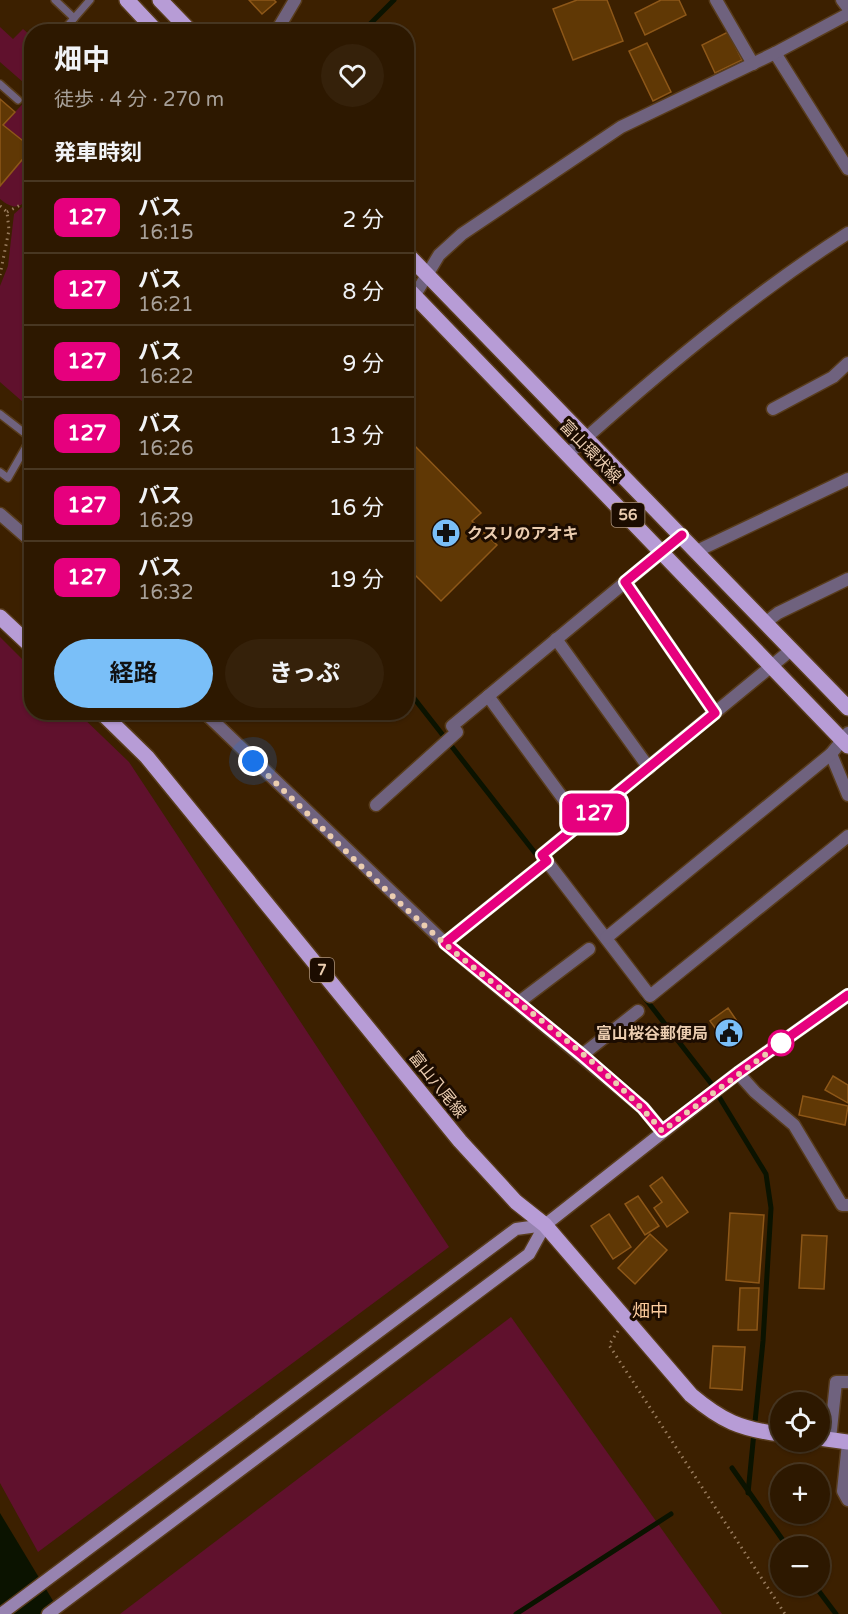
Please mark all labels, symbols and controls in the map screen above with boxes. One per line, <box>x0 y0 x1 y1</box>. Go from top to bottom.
text: 畑中 <box>54 43 110 77</box>
button: heart <box>321 44 384 107</box>
text: 徒歩 · 4 分 · 270 m <box>54 88 224 112</box>
text: 発車時刻 <box>54 140 142 166</box>
text: バス <box>138 195 182 221</box>
text: 127 <box>67 205 107 230</box>
text: 2 分 <box>342 207 384 233</box>
text: 16:15 <box>138 221 193 245</box>
text: バス <box>138 267 182 293</box>
text: 127 <box>67 277 107 302</box>
text: 8 分 <box>342 279 384 305</box>
text: 16:21 <box>138 293 193 317</box>
text: バス <box>138 339 182 365</box>
text: 127 <box>67 349 107 374</box>
text: 9 分 <box>342 351 384 377</box>
text: 16:22 <box>138 365 193 389</box>
text: バス <box>138 411 182 437</box>
street label: 富山環状線 <box>555 416 625 487</box>
text: 127 <box>67 421 107 446</box>
text: 13 分 <box>329 423 384 449</box>
text: 16:26 <box>138 437 193 461</box>
text: バス <box>138 483 182 509</box>
text: 127 <box>67 493 107 518</box>
text: 16 分 <box>329 495 384 521</box>
road number: 56 <box>612 503 644 527</box>
text: 16:29 <box>138 509 193 533</box>
pharmacy icon: クスリのアオキ <box>430 517 462 549</box>
place label: クスリのアオキ <box>467 524 579 544</box>
text: バス <box>138 555 182 581</box>
text: 127 <box>67 565 107 590</box>
text: 19 分 <box>329 567 384 593</box>
text: 16:32 <box>138 581 193 605</box>
button: 経路 <box>54 639 213 708</box>
button: きっぷ <box>225 639 384 708</box>
your location <box>238 746 268 776</box>
line badge: 127 <box>560 794 628 832</box>
text: 127 <box>574 801 614 826</box>
road number: 7 <box>310 958 334 982</box>
public building icon: 富山桜谷郵便局 <box>713 1017 745 1049</box>
place label: 富山桜谷郵便局 <box>596 1024 708 1044</box>
unlabelled marker <box>768 1030 794 1056</box>
street label: 富山八尾線 <box>404 1047 470 1122</box>
district label: 畑中 <box>632 1300 668 1322</box>
map controls <box>770 1392 830 1596</box>
button: locate <box>770 1392 830 1452</box>
button: + <box>770 1464 830 1524</box>
button: − <box>770 1536 830 1596</box>

